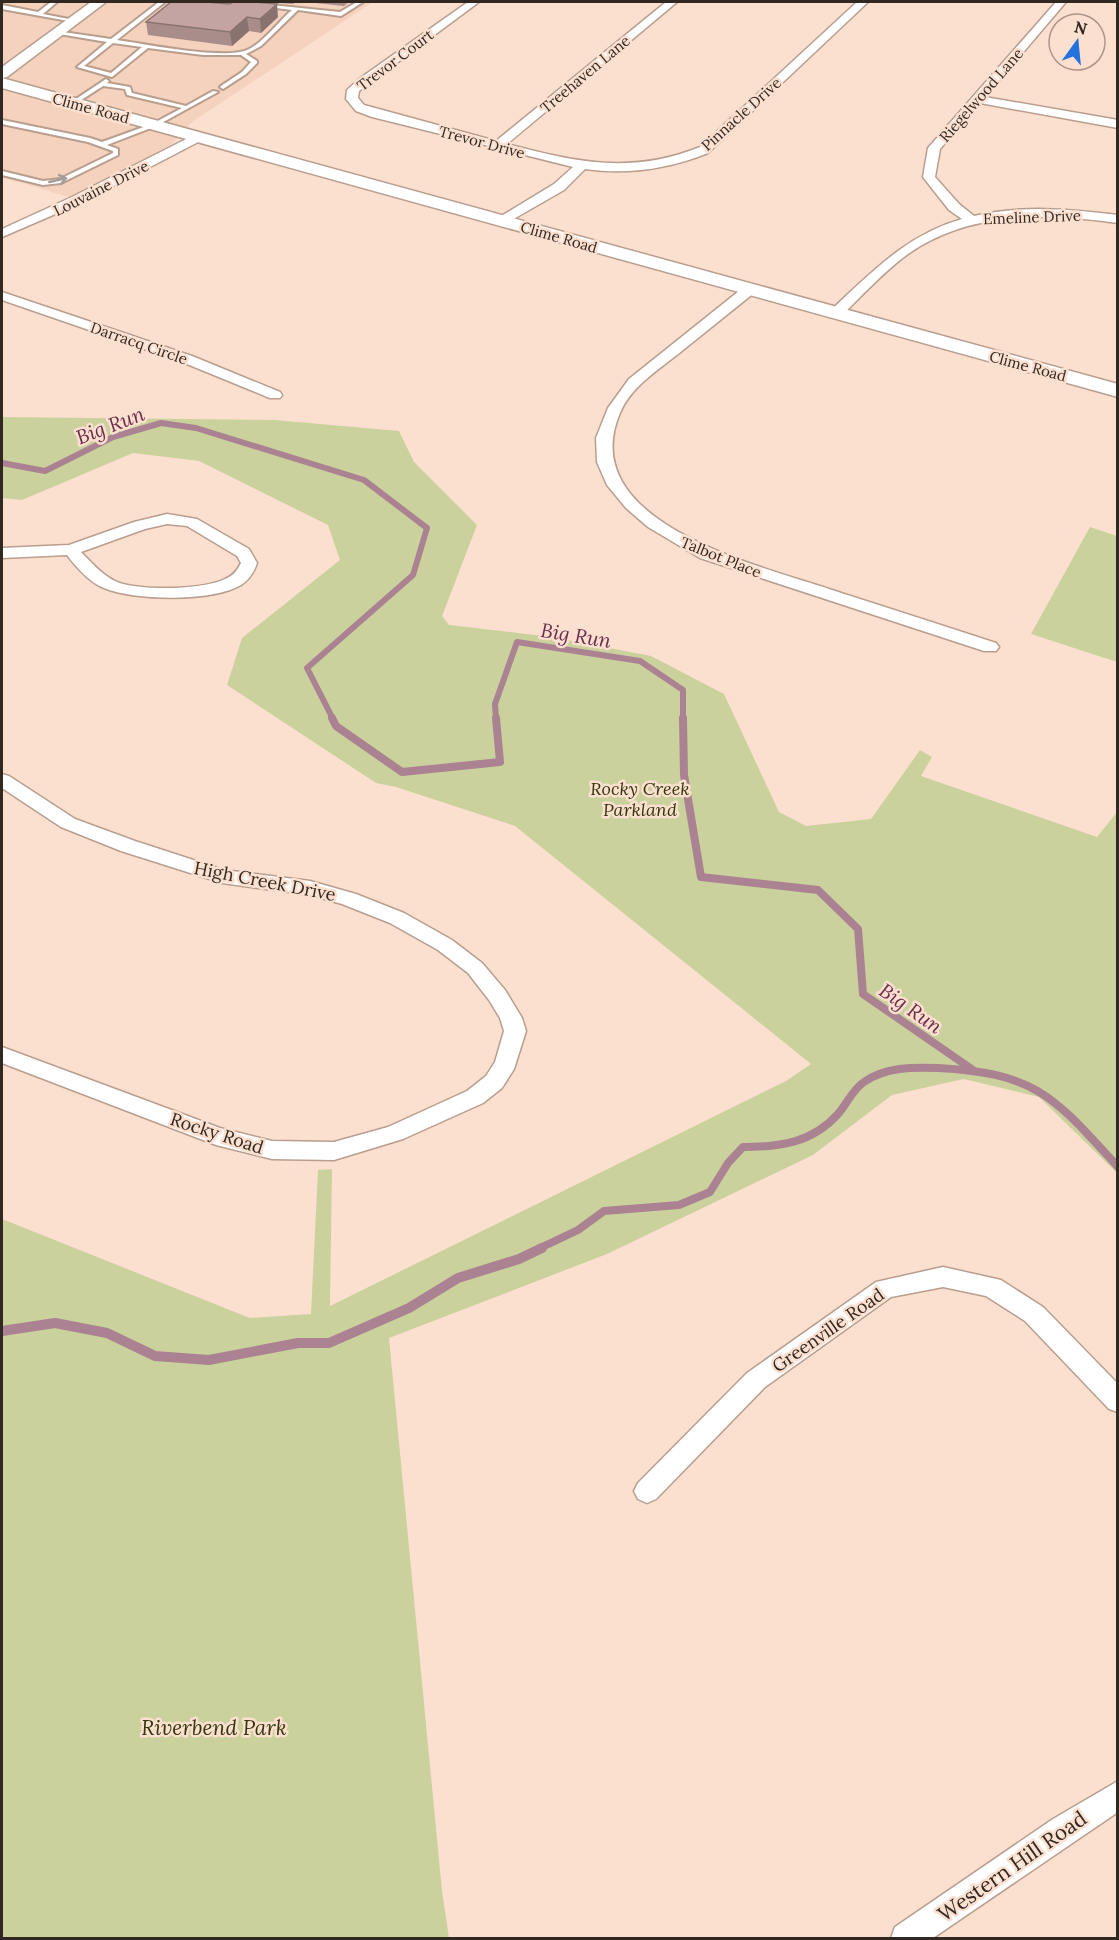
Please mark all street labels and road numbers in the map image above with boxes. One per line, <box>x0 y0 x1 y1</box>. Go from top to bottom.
street label: Trevor Court <box>353 25 437 95</box>
street label: Treehaven Lane <box>536 31 634 117</box>
street label: Riegelwood Lane <box>935 44 1027 146</box>
street label: Pinnacle Drive <box>697 73 785 155</box>
street label: Clime Road <box>50 89 132 127</box>
street label: Trevor Drive <box>437 121 527 163</box>
street label: Louvaine Drive <box>50 156 152 220</box>
street label: Emeline Drive <box>983 206 1081 228</box>
street label: Clime Road <box>518 217 600 257</box>
street label: Darracq Circle <box>88 318 190 368</box>
street label: Clime Road <box>987 347 1069 385</box>
street label: Talbot Place <box>678 532 764 582</box>
street label: High Creek Drive <box>192 856 338 906</box>
street label: Rocky Road <box>167 1107 267 1159</box>
street label: Greenville Road <box>767 1283 889 1377</box>
street label: Western Hill Road <box>932 1805 1092 1927</box>

